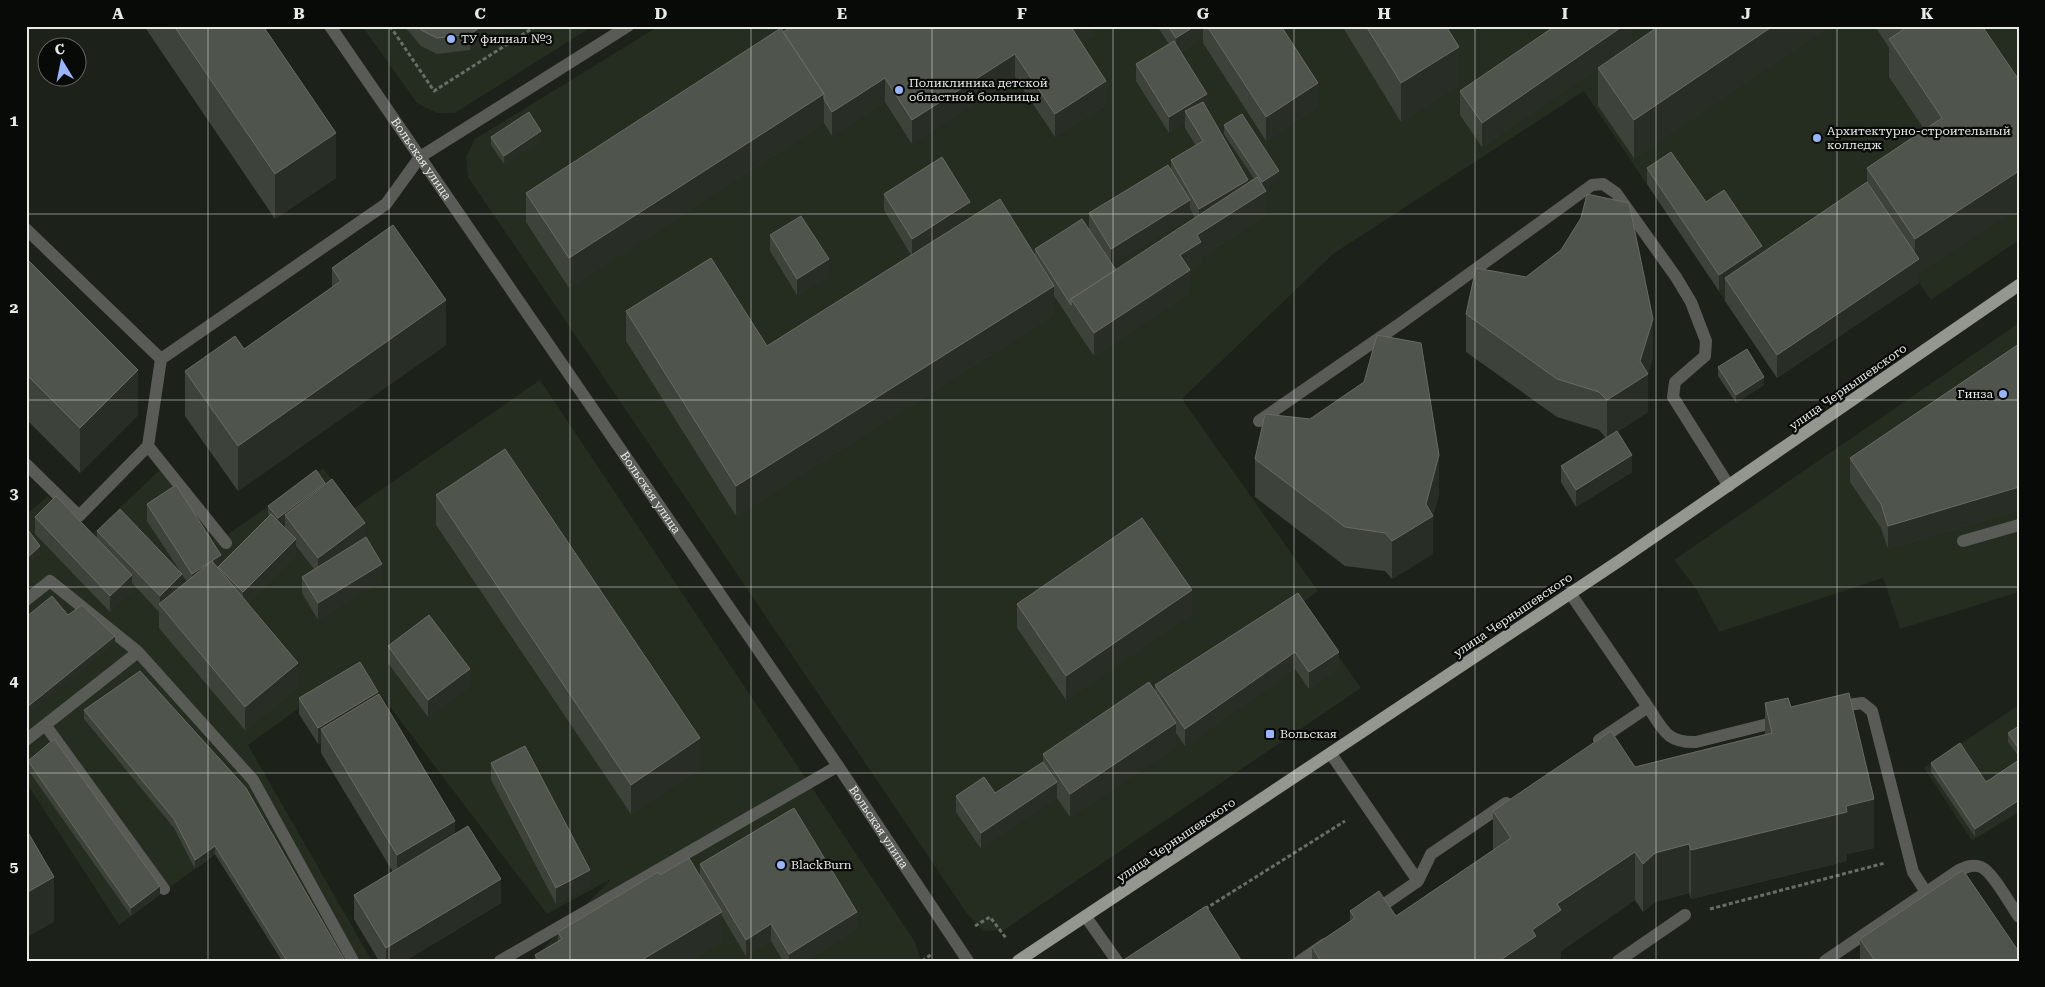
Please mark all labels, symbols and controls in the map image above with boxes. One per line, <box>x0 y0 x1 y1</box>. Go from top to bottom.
text: A <box>112 4 124 23</box>
text: B <box>293 4 305 23</box>
text: C <box>474 4 486 23</box>
text: D <box>655 4 668 23</box>
text: E <box>837 4 847 23</box>
text: F <box>1017 4 1027 23</box>
text: G <box>1197 4 1210 23</box>
text: H <box>1377 4 1391 23</box>
text: I <box>1562 4 1568 23</box>
text: J <box>1741 4 1751 23</box>
text: K <box>1921 4 1934 23</box>
place label: ТУ филиал №3 <box>461 32 553 46</box>
marker: ТУ филиал №3 <box>445 33 457 45</box>
north arrow <box>38 38 88 88</box>
text: С <box>54 40 66 58</box>
place label: Поликлиника детской областной больницы <box>909 76 1048 104</box>
marker: Поликлиника детской областной больницы <box>893 84 905 96</box>
text: 1 <box>10 111 19 130</box>
street label: Вольская улица <box>388 115 454 203</box>
place label: Архитектурно-строительный колледж <box>1827 124 2011 152</box>
marker: Архитектурно-строительный колледж <box>1811 132 1823 144</box>
text: 2 <box>10 298 19 317</box>
street label: улица Чернышевского <box>1787 341 1909 433</box>
place label: Гинза <box>1958 387 1993 401</box>
marker: Гинза <box>1997 388 2009 400</box>
street label: Вольская улица <box>617 449 684 537</box>
text: 3 <box>10 484 19 503</box>
street label: улица Чернышевского <box>1451 570 1575 660</box>
text: 4 <box>10 671 19 690</box>
place label: Вольская <box>1280 727 1337 741</box>
marker: Вольская <box>1264 728 1276 740</box>
street label: Вольская улица <box>846 783 912 872</box>
street label: улица Чернышевского <box>1114 795 1238 885</box>
text: 5 <box>10 857 19 876</box>
place label: BlackBurn <box>791 858 852 872</box>
marker: BlackBurn <box>775 859 787 871</box>

